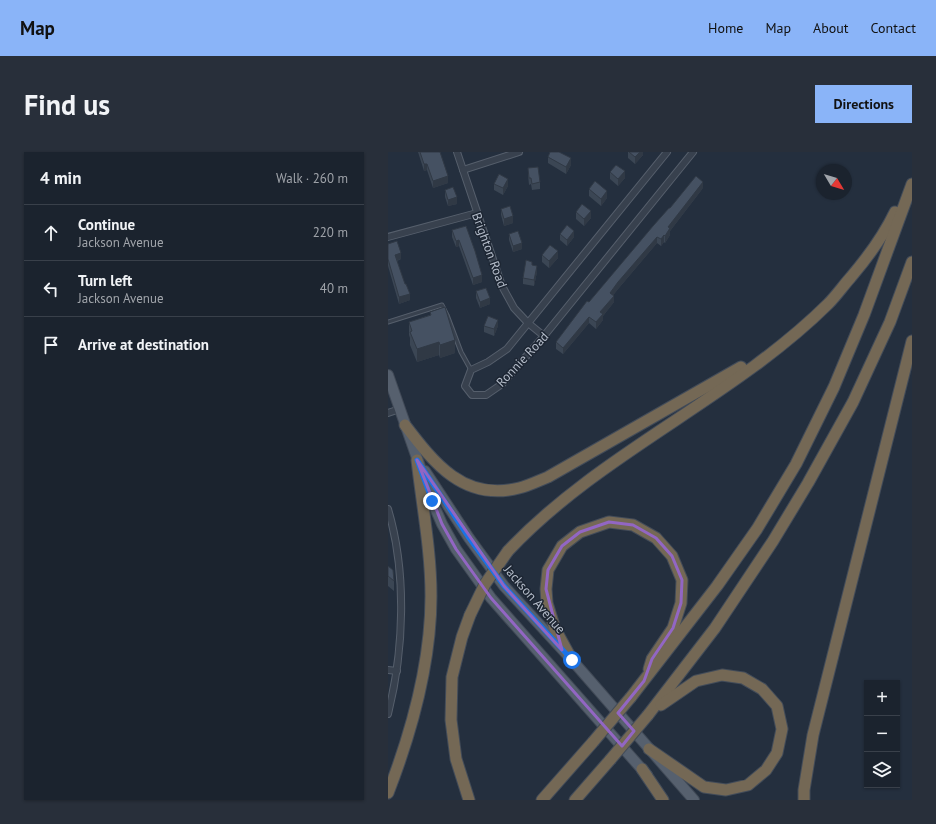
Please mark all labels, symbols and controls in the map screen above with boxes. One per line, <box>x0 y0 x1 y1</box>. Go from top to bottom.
text: Map <box>20 16 55 40</box>
text: Home <box>708 19 743 37</box>
text: Map <box>765 19 791 37</box>
text: About <box>813 19 849 37</box>
text: Contact <box>871 19 916 37</box>
button: Directions <box>815 85 912 123</box>
text: Find us <box>24 86 110 123</box>
north arrow <box>816 164 852 200</box>
text: 4 min <box>40 167 81 189</box>
text: Walk · 260 m <box>276 170 348 187</box>
street label: Brighton Road <box>468 210 511 290</box>
text: Continue <box>78 215 135 234</box>
icon: ahead <box>40 222 62 244</box>
text: 220 m <box>313 224 348 241</box>
text: Jackson Avenue <box>78 234 164 251</box>
text: Turn left <box>78 271 132 290</box>
icon: left <box>40 278 62 300</box>
text: 40 m <box>320 280 348 297</box>
text: Jackson Avenue <box>78 290 164 307</box>
street label: Ronnie Road <box>492 328 552 391</box>
icon: arrive <box>40 334 62 356</box>
text: Arrive at destination <box>78 335 209 354</box>
route end <box>423 492 441 510</box>
street label: Jackson Avenue <box>499 561 569 637</box>
route start <box>563 651 581 669</box>
map controls <box>864 680 900 788</box>
button: + <box>864 680 900 716</box>
button: − <box>864 716 900 752</box>
button: layers <box>864 752 900 788</box>

